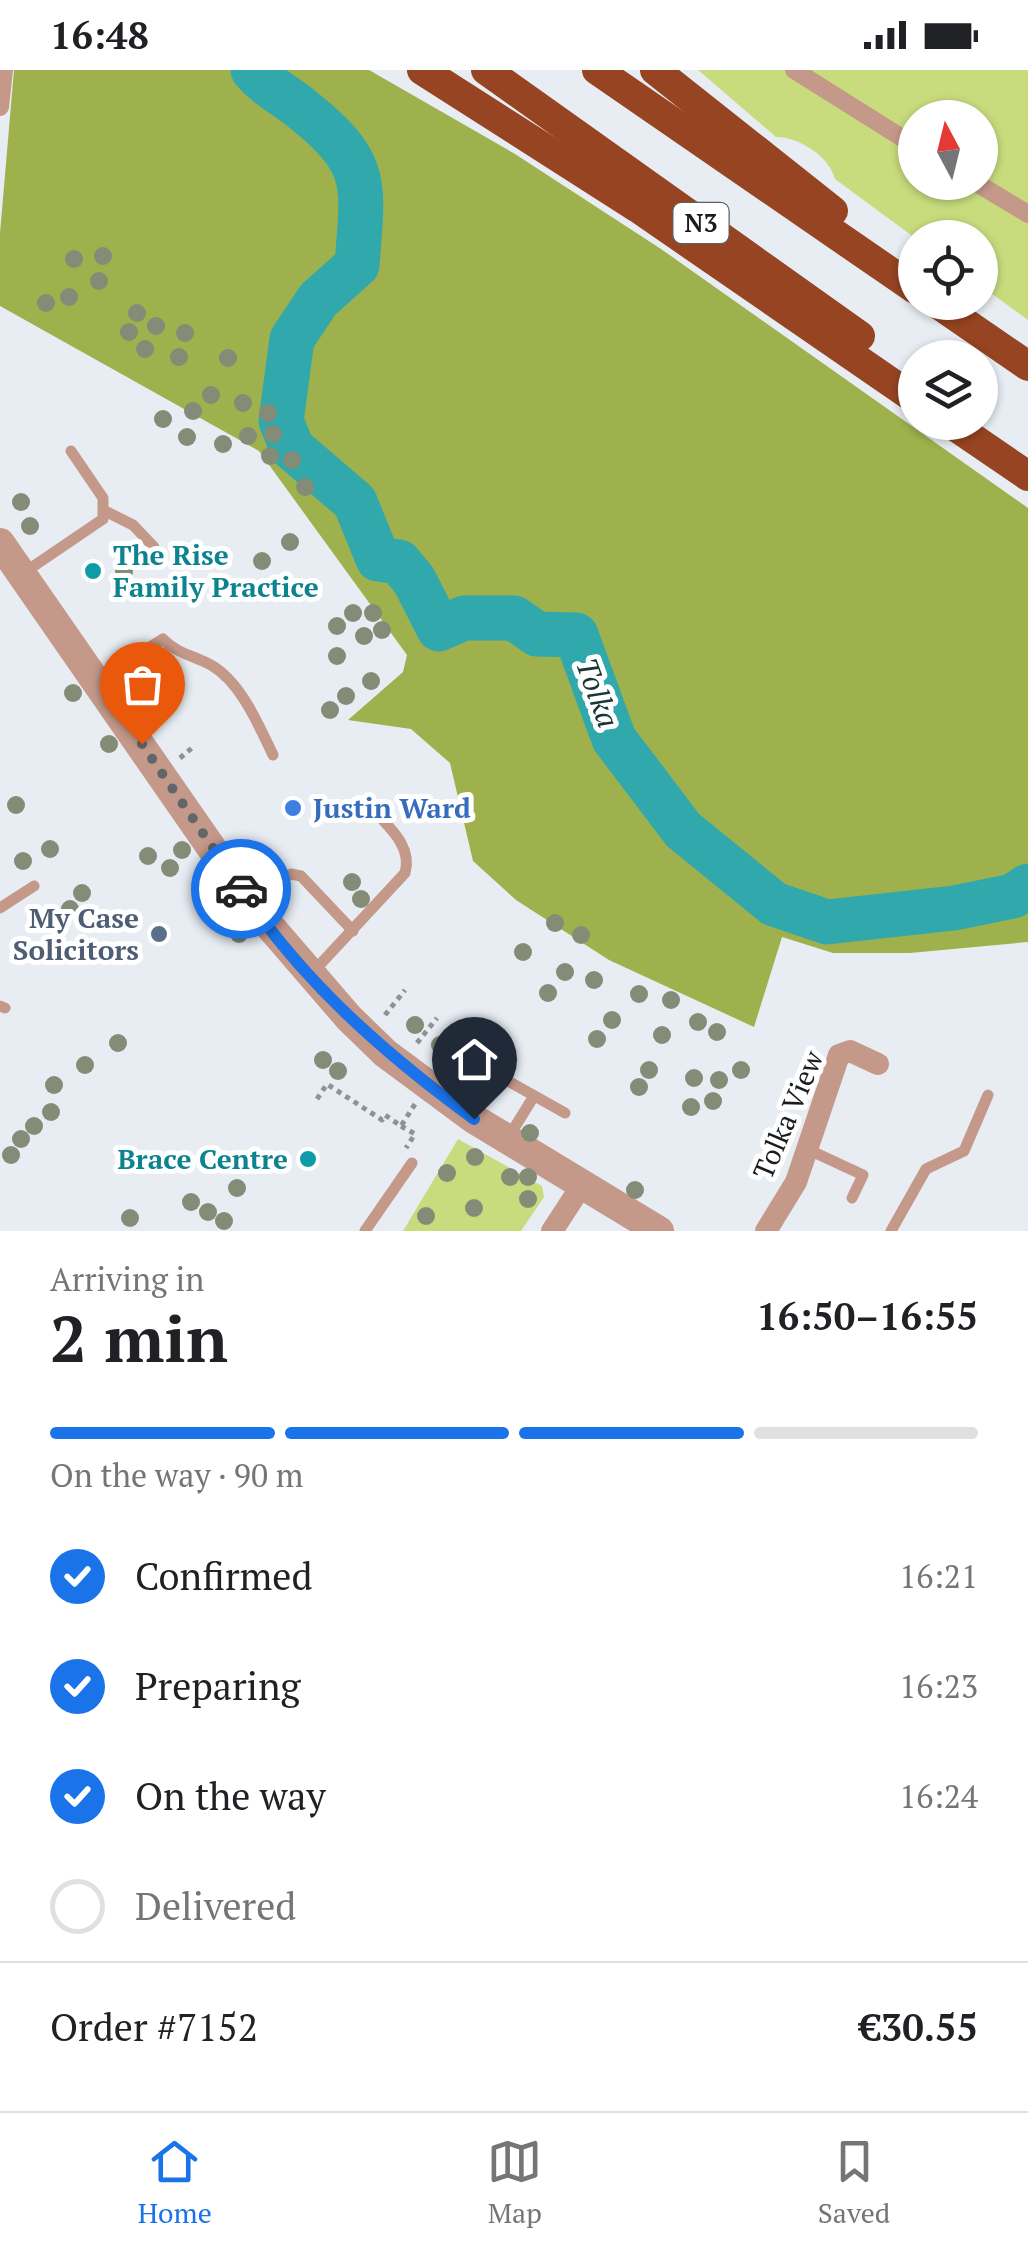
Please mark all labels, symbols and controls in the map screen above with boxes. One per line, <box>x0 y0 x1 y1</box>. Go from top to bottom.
text: 16:48 <box>50 10 149 60</box>
north arrow <box>898 100 998 200</box>
map controls <box>898 100 998 440</box>
road number: N3 <box>674 203 728 243</box>
button: locate <box>898 220 998 320</box>
button: layers <box>898 340 998 440</box>
place label: The Rise Family Practice <box>113 536 319 605</box>
marker: The Rise Family Practice <box>82 560 104 582</box>
pin <box>100 642 185 745</box>
water label: Tolka <box>567 652 629 733</box>
icon: bag <box>115 657 170 712</box>
place label: Justin Ward <box>313 789 471 826</box>
marker: Justin Ward <box>282 797 304 819</box>
courier <box>191 839 291 939</box>
icon: car <box>214 862 269 917</box>
place label: My Case Solicitors <box>13 899 139 968</box>
marker: My Case Solicitors <box>148 923 170 945</box>
pin <box>432 1017 517 1120</box>
icon: home <box>447 1032 502 1087</box>
street label: Tolka View <box>744 1044 831 1185</box>
place label: Brace Centre <box>117 1140 288 1177</box>
marker: Brace Centre <box>297 1148 319 1170</box>
text: Arriving in <box>50 1258 204 1300</box>
text: 16:50–16:55 <box>756 1291 978 1341</box>
text: 2 min <box>50 1294 228 1381</box>
text: On the way · 90 m <box>50 1454 303 1496</box>
icon: check <box>50 1549 105 1604</box>
text: Confirmed <box>135 1551 313 1601</box>
text: 16:21 <box>899 1555 978 1597</box>
icon: check <box>50 1659 105 1714</box>
text: Preparing <box>135 1661 301 1711</box>
text: 16:23 <box>899 1665 978 1707</box>
icon: check <box>50 1769 105 1824</box>
text: On the way <box>135 1771 326 1821</box>
text: 16:24 <box>899 1775 978 1817</box>
text: Delivered <box>135 1881 296 1931</box>
text: Order #7152 <box>50 2002 258 2052</box>
text: €30.55 <box>859 2002 978 2052</box>
tab: Home <box>138 2134 212 2231</box>
tab: Map <box>487 2134 542 2231</box>
tab: Saved <box>818 2134 890 2231</box>

